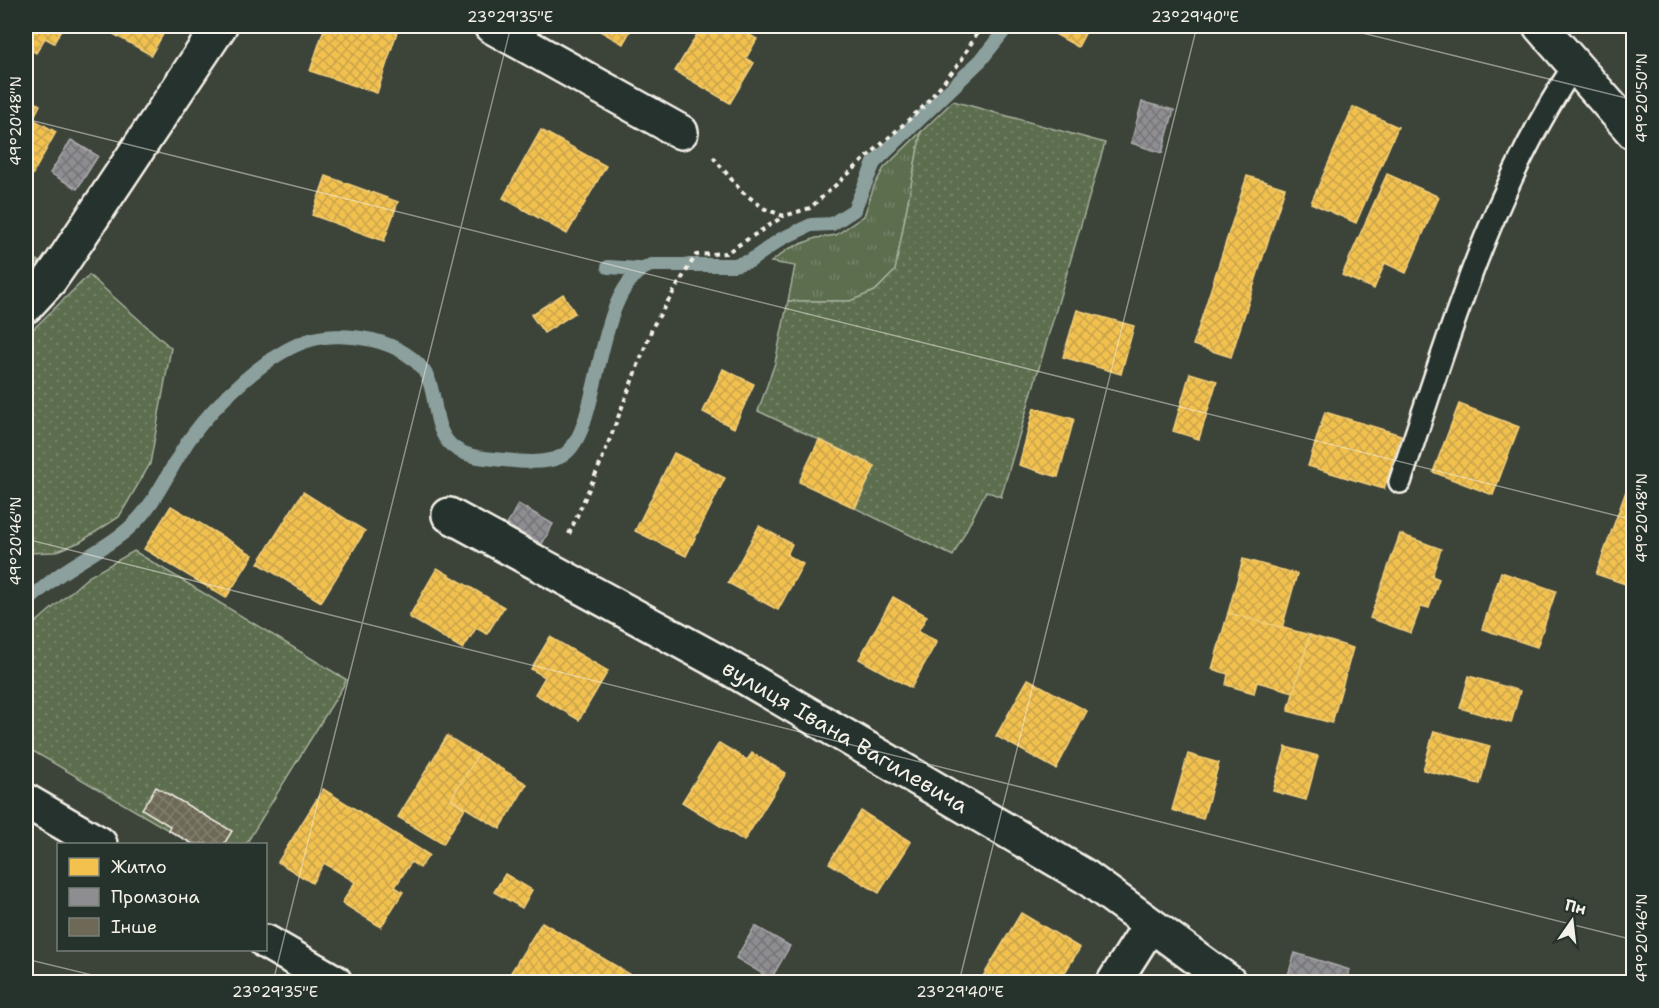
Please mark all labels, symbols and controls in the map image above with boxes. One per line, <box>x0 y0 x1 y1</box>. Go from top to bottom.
text: 23°29'35"E <box>467 7 553 27</box>
text: 23°29'40"E <box>1151 7 1239 27</box>
text: 49°20'50"N <box>1632 53 1652 143</box>
text: 49°20'48"N <box>6 76 26 166</box>
text: 49°20'48"N <box>1632 473 1652 563</box>
text: 49°20'46"N <box>6 496 26 586</box>
street label: вулиця Івана Вагилевича <box>717 653 974 820</box>
legend <box>57 843 267 951</box>
text: Житло <box>111 855 167 879</box>
text: Промзона <box>111 885 200 909</box>
north arrow <box>1542 891 1602 951</box>
text: 49°20'46"N <box>1632 893 1652 983</box>
text: Пн <box>1563 894 1588 920</box>
text: Інше <box>111 915 157 939</box>
text: 23°29'35"E <box>232 982 318 1002</box>
text: 23°29'40"E <box>916 982 1004 1002</box>

